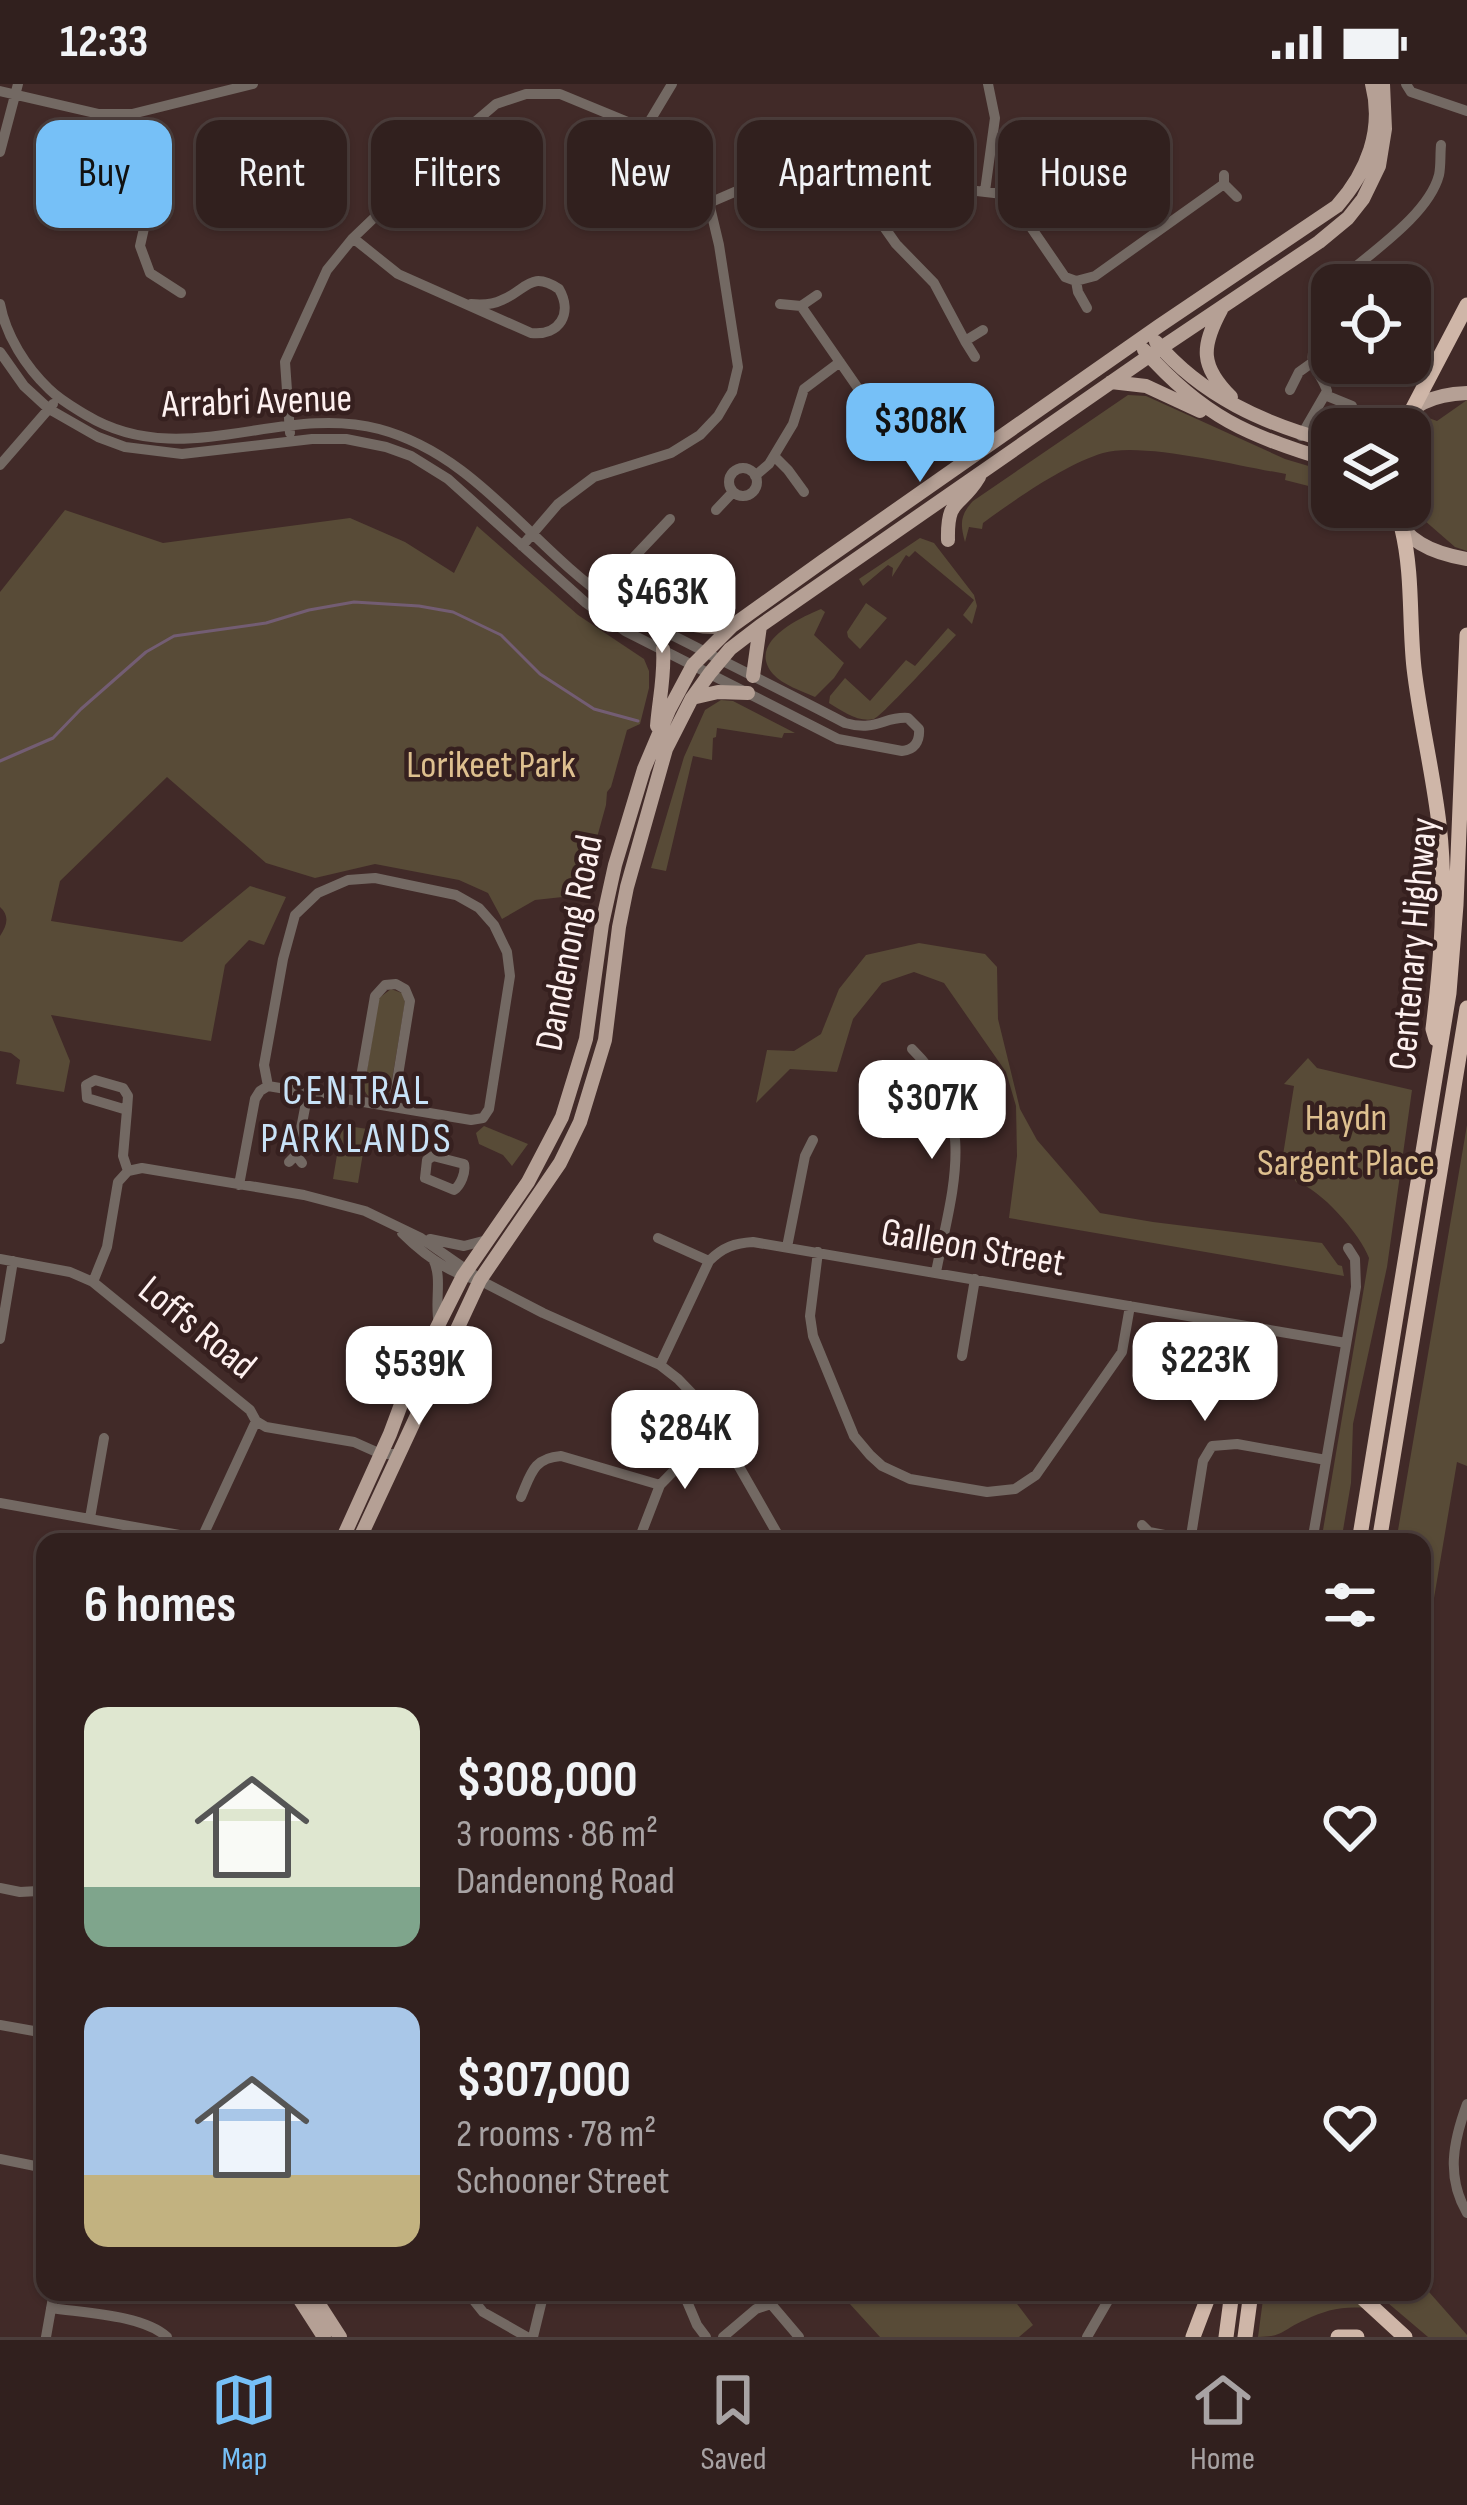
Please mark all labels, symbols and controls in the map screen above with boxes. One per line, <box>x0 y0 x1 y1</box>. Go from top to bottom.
text: 12:33 <box>60 15 148 70</box>
chip: Buy <box>36 120 172 228</box>
chip: Rent <box>196 120 347 228</box>
chip: Filters <box>371 120 543 228</box>
chip: New <box>567 120 713 228</box>
chip: Apartment <box>737 120 974 228</box>
chip: House <box>998 120 1170 228</box>
map controls <box>1311 264 1431 528</box>
button: locate <box>1311 264 1431 384</box>
street label: Arrabri Avenue <box>160 375 353 429</box>
pin: $308K <box>836 383 1004 485</box>
text: $308K <box>873 398 967 445</box>
button: layers <box>1311 408 1431 528</box>
pin: $463K <box>578 554 746 656</box>
text: $463K <box>615 569 709 616</box>
park label: Lorikeet Park <box>406 742 576 789</box>
street label: Centenary Highway <box>1380 816 1448 1072</box>
street label: Dandenong Road <box>526 831 614 1055</box>
pin: $307K <box>848 1060 1016 1162</box>
district label: CENTRAL PARKLANDS <box>260 1066 454 1165</box>
text: $307K <box>886 1075 978 1122</box>
park label: Haydn Sargent Place <box>1257 1095 1435 1187</box>
street label: Galleon Street <box>877 1209 1069 1287</box>
street label: Loffs Road <box>129 1266 265 1390</box>
pin: $223K <box>1121 1322 1289 1424</box>
pin: $539K <box>335 1326 503 1428</box>
text: $223K <box>1160 1337 1250 1384</box>
text: $539K <box>373 1341 465 1388</box>
pin: $284K <box>601 1390 769 1492</box>
text: $284K <box>638 1405 732 1452</box>
icon: filters <box>1317 1572 1383 1638</box>
text: 6 homes <box>84 1575 236 1636</box>
text: $308,000 <box>456 1750 638 1811</box>
icon: home <box>180 1755 324 1899</box>
icon: heart <box>1317 1794 1383 1860</box>
text: 3 rooms · 86 m² <box>456 1811 658 1858</box>
text: Dandenong Road <box>456 1858 675 1905</box>
text: $307,000 <box>456 2050 631 2111</box>
icon: home <box>180 2055 324 2199</box>
icon: heart <box>1317 2094 1383 2160</box>
text: 2 rooms · 78 m² <box>456 2111 656 2158</box>
text: Schooner Street <box>456 2158 669 2205</box>
tab: Map <box>211 2367 277 2479</box>
tab: Saved <box>700 2367 767 2479</box>
tab: Home <box>1190 2367 1256 2479</box>

